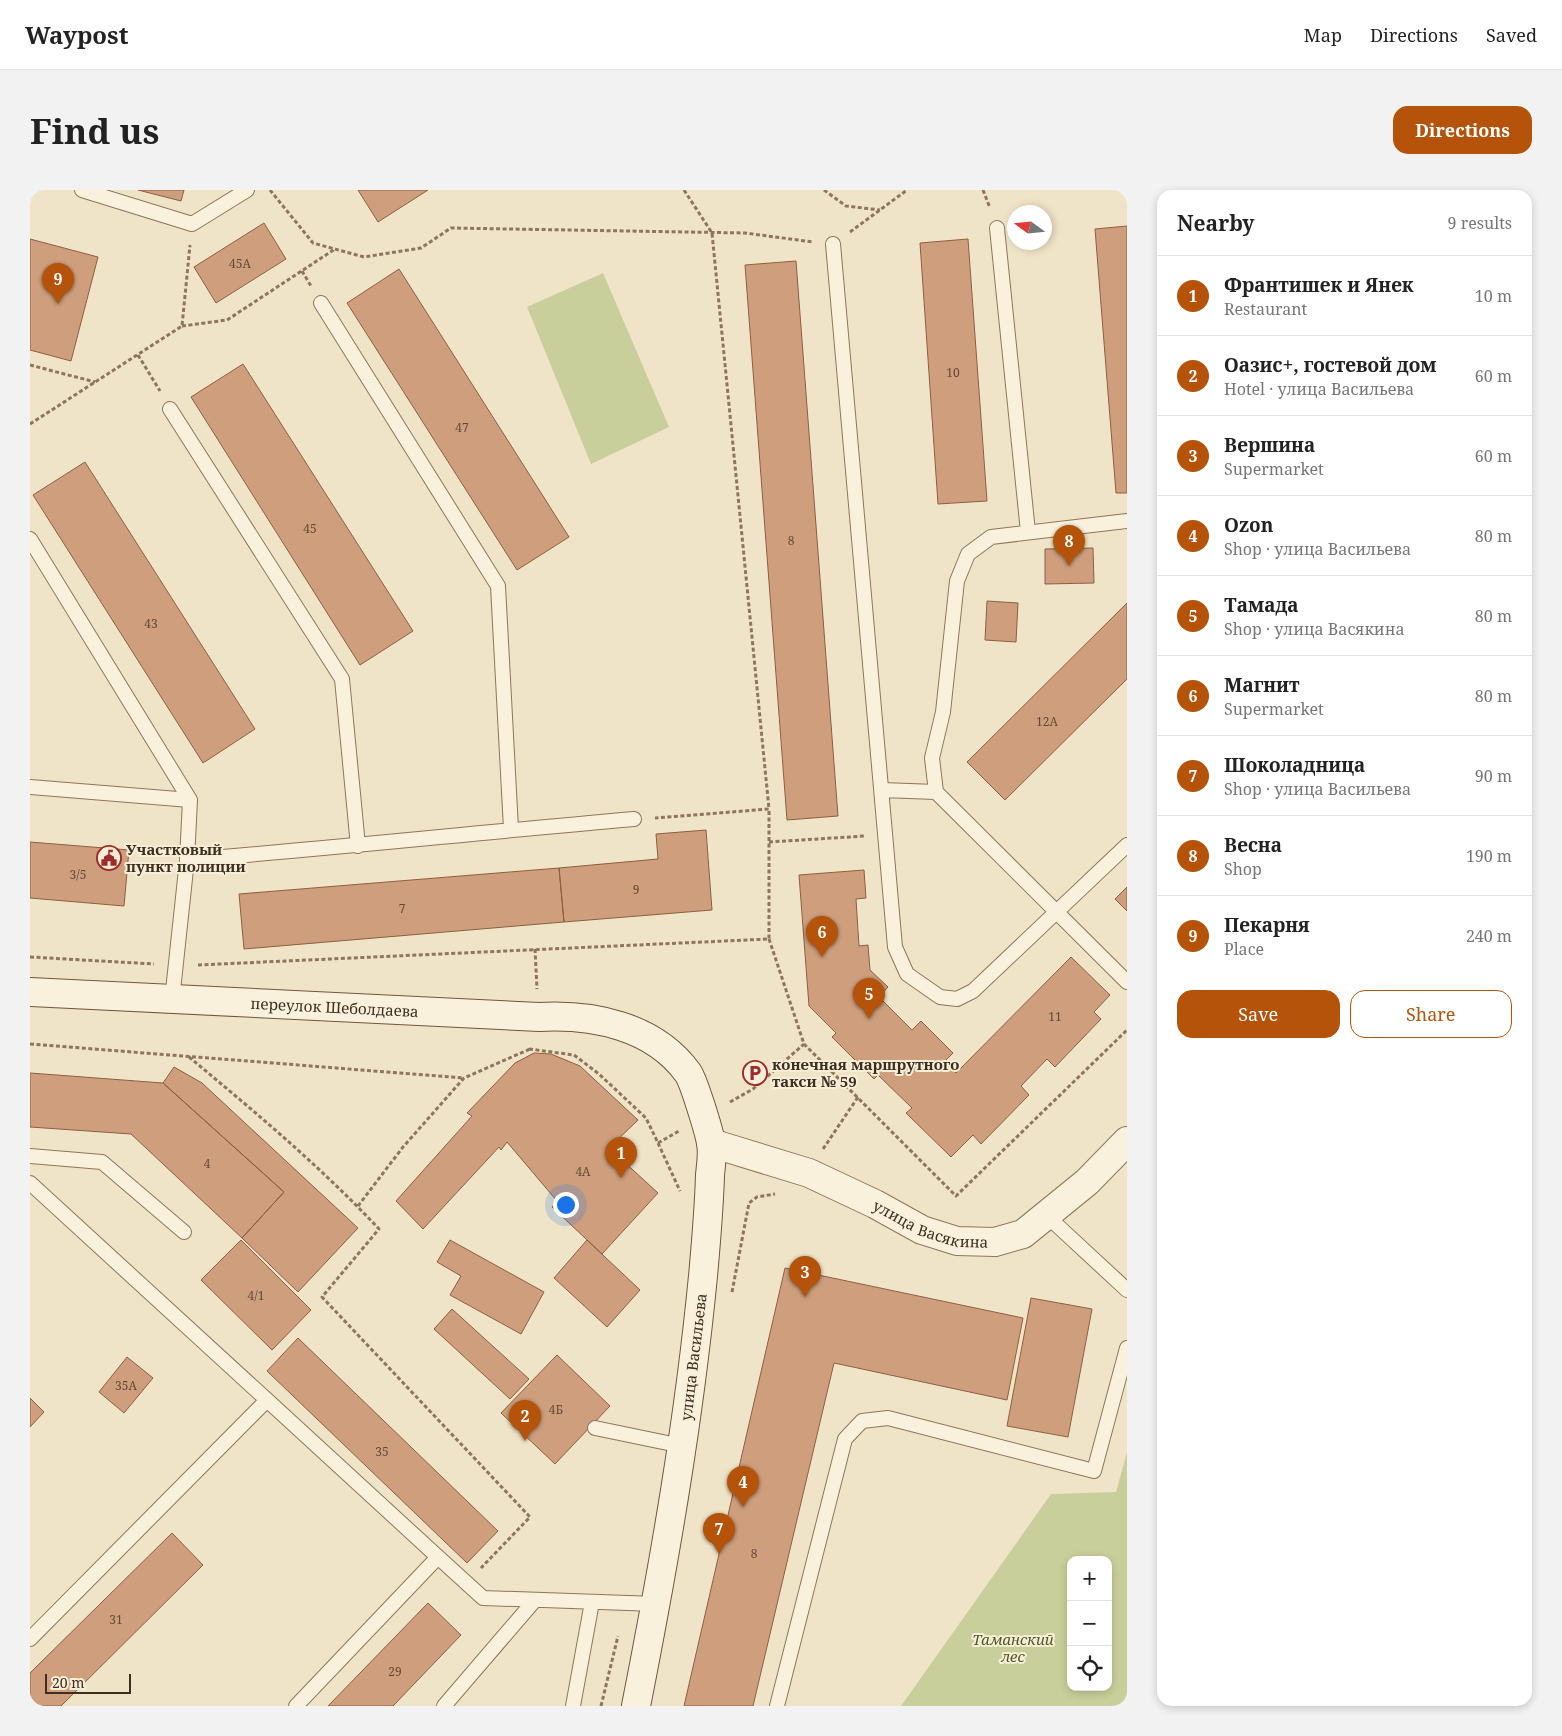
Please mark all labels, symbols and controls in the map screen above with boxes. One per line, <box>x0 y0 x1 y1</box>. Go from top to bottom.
text: Waypost <box>25 18 128 51</box>
text: Map <box>1304 23 1342 47</box>
text: Directions <box>1370 23 1458 47</box>
text: Saved <box>1486 23 1537 47</box>
button: Directions <box>1393 106 1532 154</box>
text: Find us <box>30 107 159 154</box>
north arrow <box>1007 205 1052 250</box>
text: Nearby <box>1177 209 1255 237</box>
text: 9 results <box>1448 212 1512 234</box>
house number: 45А <box>229 255 251 272</box>
pin: 9 <box>42 263 74 304</box>
text: Франтишек и Янек <box>1224 272 1414 298</box>
text: 1 <box>1188 285 1198 307</box>
text: 10 m <box>1475 285 1512 307</box>
text: Restaurant <box>1224 298 1307 320</box>
text: Оазис+, гостевой дом <box>1224 352 1436 378</box>
house number: 10 <box>946 364 960 381</box>
text: 2 <box>1188 365 1198 387</box>
text: 60 m <box>1475 365 1512 387</box>
text: Hotel · улица Васильева <box>1224 378 1414 400</box>
house number: 47 <box>455 419 469 436</box>
text: Вершина <box>1224 432 1315 458</box>
text: 3 <box>1188 445 1198 467</box>
text: 60 m <box>1475 445 1512 467</box>
text: Supermarket <box>1224 458 1324 480</box>
text: Ozon <box>1224 512 1273 538</box>
house number: 45 <box>303 520 317 537</box>
pin: 8 <box>1053 525 1085 566</box>
text: 4 <box>1188 525 1198 547</box>
text: 80 m <box>1475 525 1512 547</box>
house number: 8 <box>788 532 795 549</box>
text: Shop · улица Васильева <box>1224 538 1411 560</box>
text: Тамада <box>1224 592 1299 618</box>
text: 5 <box>1188 605 1198 627</box>
text: 80 m <box>1475 605 1512 627</box>
house number: 43 <box>144 615 158 632</box>
text: Shop · улица Васякина <box>1224 618 1405 640</box>
text: Магнит <box>1224 672 1300 698</box>
text: 6 <box>1188 685 1198 707</box>
text: 80 m <box>1475 685 1512 707</box>
text: Supermarket <box>1224 698 1324 720</box>
house number: 12А <box>1036 713 1058 730</box>
text: Шоколадница <box>1224 752 1365 778</box>
text: 7 <box>1188 765 1198 787</box>
text: 90 m <box>1475 765 1512 787</box>
text: Shop · улица Васильева <box>1224 778 1411 800</box>
text: Весна <box>1224 832 1282 858</box>
place label: Участковый пункт полиции <box>126 839 246 876</box>
public building icon: Участковый пункт полиции <box>96 845 122 871</box>
text: 8 <box>1188 845 1198 867</box>
text: 190 m <box>1466 845 1512 867</box>
text: Shop <box>1224 858 1262 880</box>
house number: 3/5 <box>70 866 86 883</box>
house number: 9 <box>633 881 639 898</box>
house number: 7 <box>399 900 406 917</box>
text: Пекарня <box>1224 912 1310 938</box>
pin: 6 <box>806 916 838 957</box>
text: 9 <box>1188 925 1198 947</box>
text: 240 m <box>1466 925 1512 947</box>
text: Place <box>1224 938 1264 960</box>
pin: 5 <box>853 978 885 1019</box>
button: Save <box>1177 990 1340 1038</box>
button: Share <box>1350 990 1512 1038</box>
street label: переулок Шеболдаева <box>250 993 419 1021</box>
house number: 11 <box>1048 1008 1062 1025</box>
place label: конечная маршрутного такси № 59 <box>772 1054 959 1091</box>
parking icon: конечная маршрутного такси № 59 <box>742 1060 768 1086</box>
pin: 1 <box>605 1137 637 1178</box>
house number: 4 <box>204 1155 211 1172</box>
house number: 4А <box>575 1163 591 1180</box>
your location <box>553 1192 579 1218</box>
street label: улица Васякина <box>870 1195 989 1252</box>
pin: 3 <box>789 1256 821 1297</box>
house number: 4/1 <box>248 1287 264 1304</box>
street label: улица Васильева <box>675 1292 711 1422</box>
house number: 35А <box>115 1377 137 1394</box>
pin: 2 <box>509 1400 541 1441</box>
house number: 4Б <box>549 1401 563 1418</box>
house number: 35 <box>375 1443 389 1460</box>
pin: 4 <box>727 1466 759 1507</box>
pin: 7 <box>703 1513 735 1554</box>
house number: 8 <box>751 1545 758 1562</box>
map controls <box>1067 1556 1112 1691</box>
button: + <box>1067 1556 1112 1601</box>
button: − <box>1067 1601 1112 1646</box>
house number: 31 <box>109 1611 123 1628</box>
park label: Таманский лес <box>972 1629 1054 1666</box>
button: locate <box>1067 1646 1112 1691</box>
house number: 29 <box>388 1663 402 1680</box>
scale bar <box>45 1671 131 1694</box>
text: 20 m <box>52 1673 85 1692</box>

